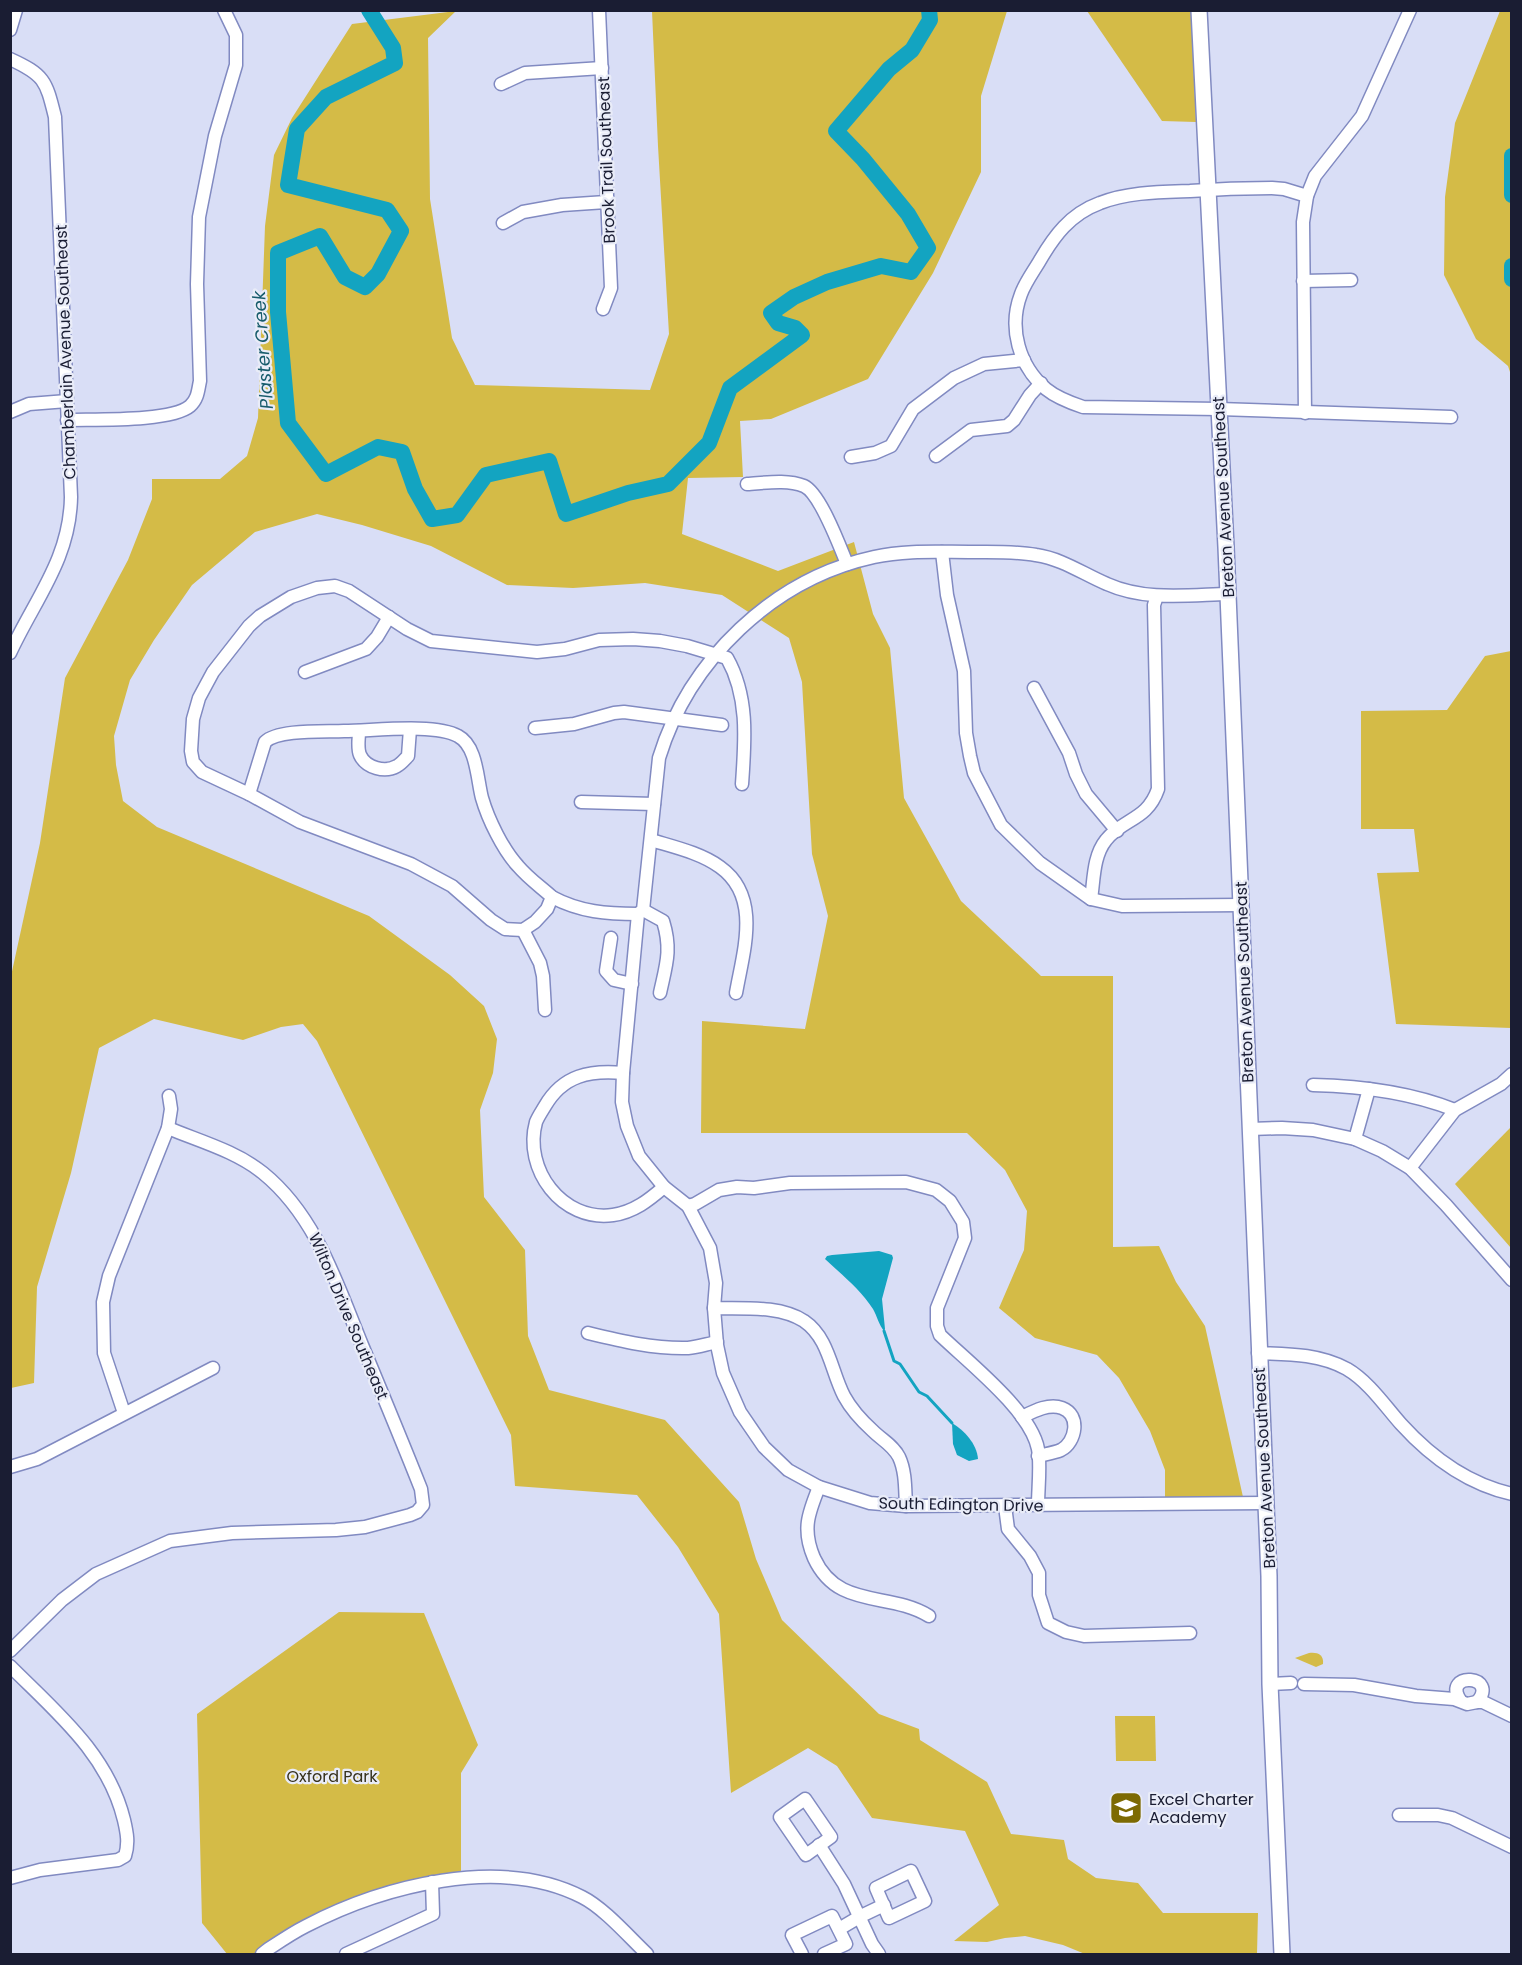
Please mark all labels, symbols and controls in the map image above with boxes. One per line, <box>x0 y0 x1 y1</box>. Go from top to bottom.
street label: Brook Trail Southeast <box>592 76 621 244</box>
street label: Chamberlain Avenue Southeast <box>50 224 81 480</box>
water label: Plaster Creek <box>246 289 279 410</box>
street label: Breton Avenue Southeast <box>1207 396 1240 598</box>
street label: Breton Avenue Southeast <box>1229 881 1260 1083</box>
street label: Wilton Drive Southeast <box>303 1229 394 1403</box>
street label: Breton Avenue Southeast <box>1248 1367 1281 1569</box>
street label: South Edington Drive <box>878 1492 1044 1517</box>
park label: Oxford Park <box>286 1765 378 1788</box>
place label: Excel Charter Academy <box>1149 1788 1254 1829</box>
school or university icon: Excel Charter Academy <box>1108 1790 1144 1826</box>

